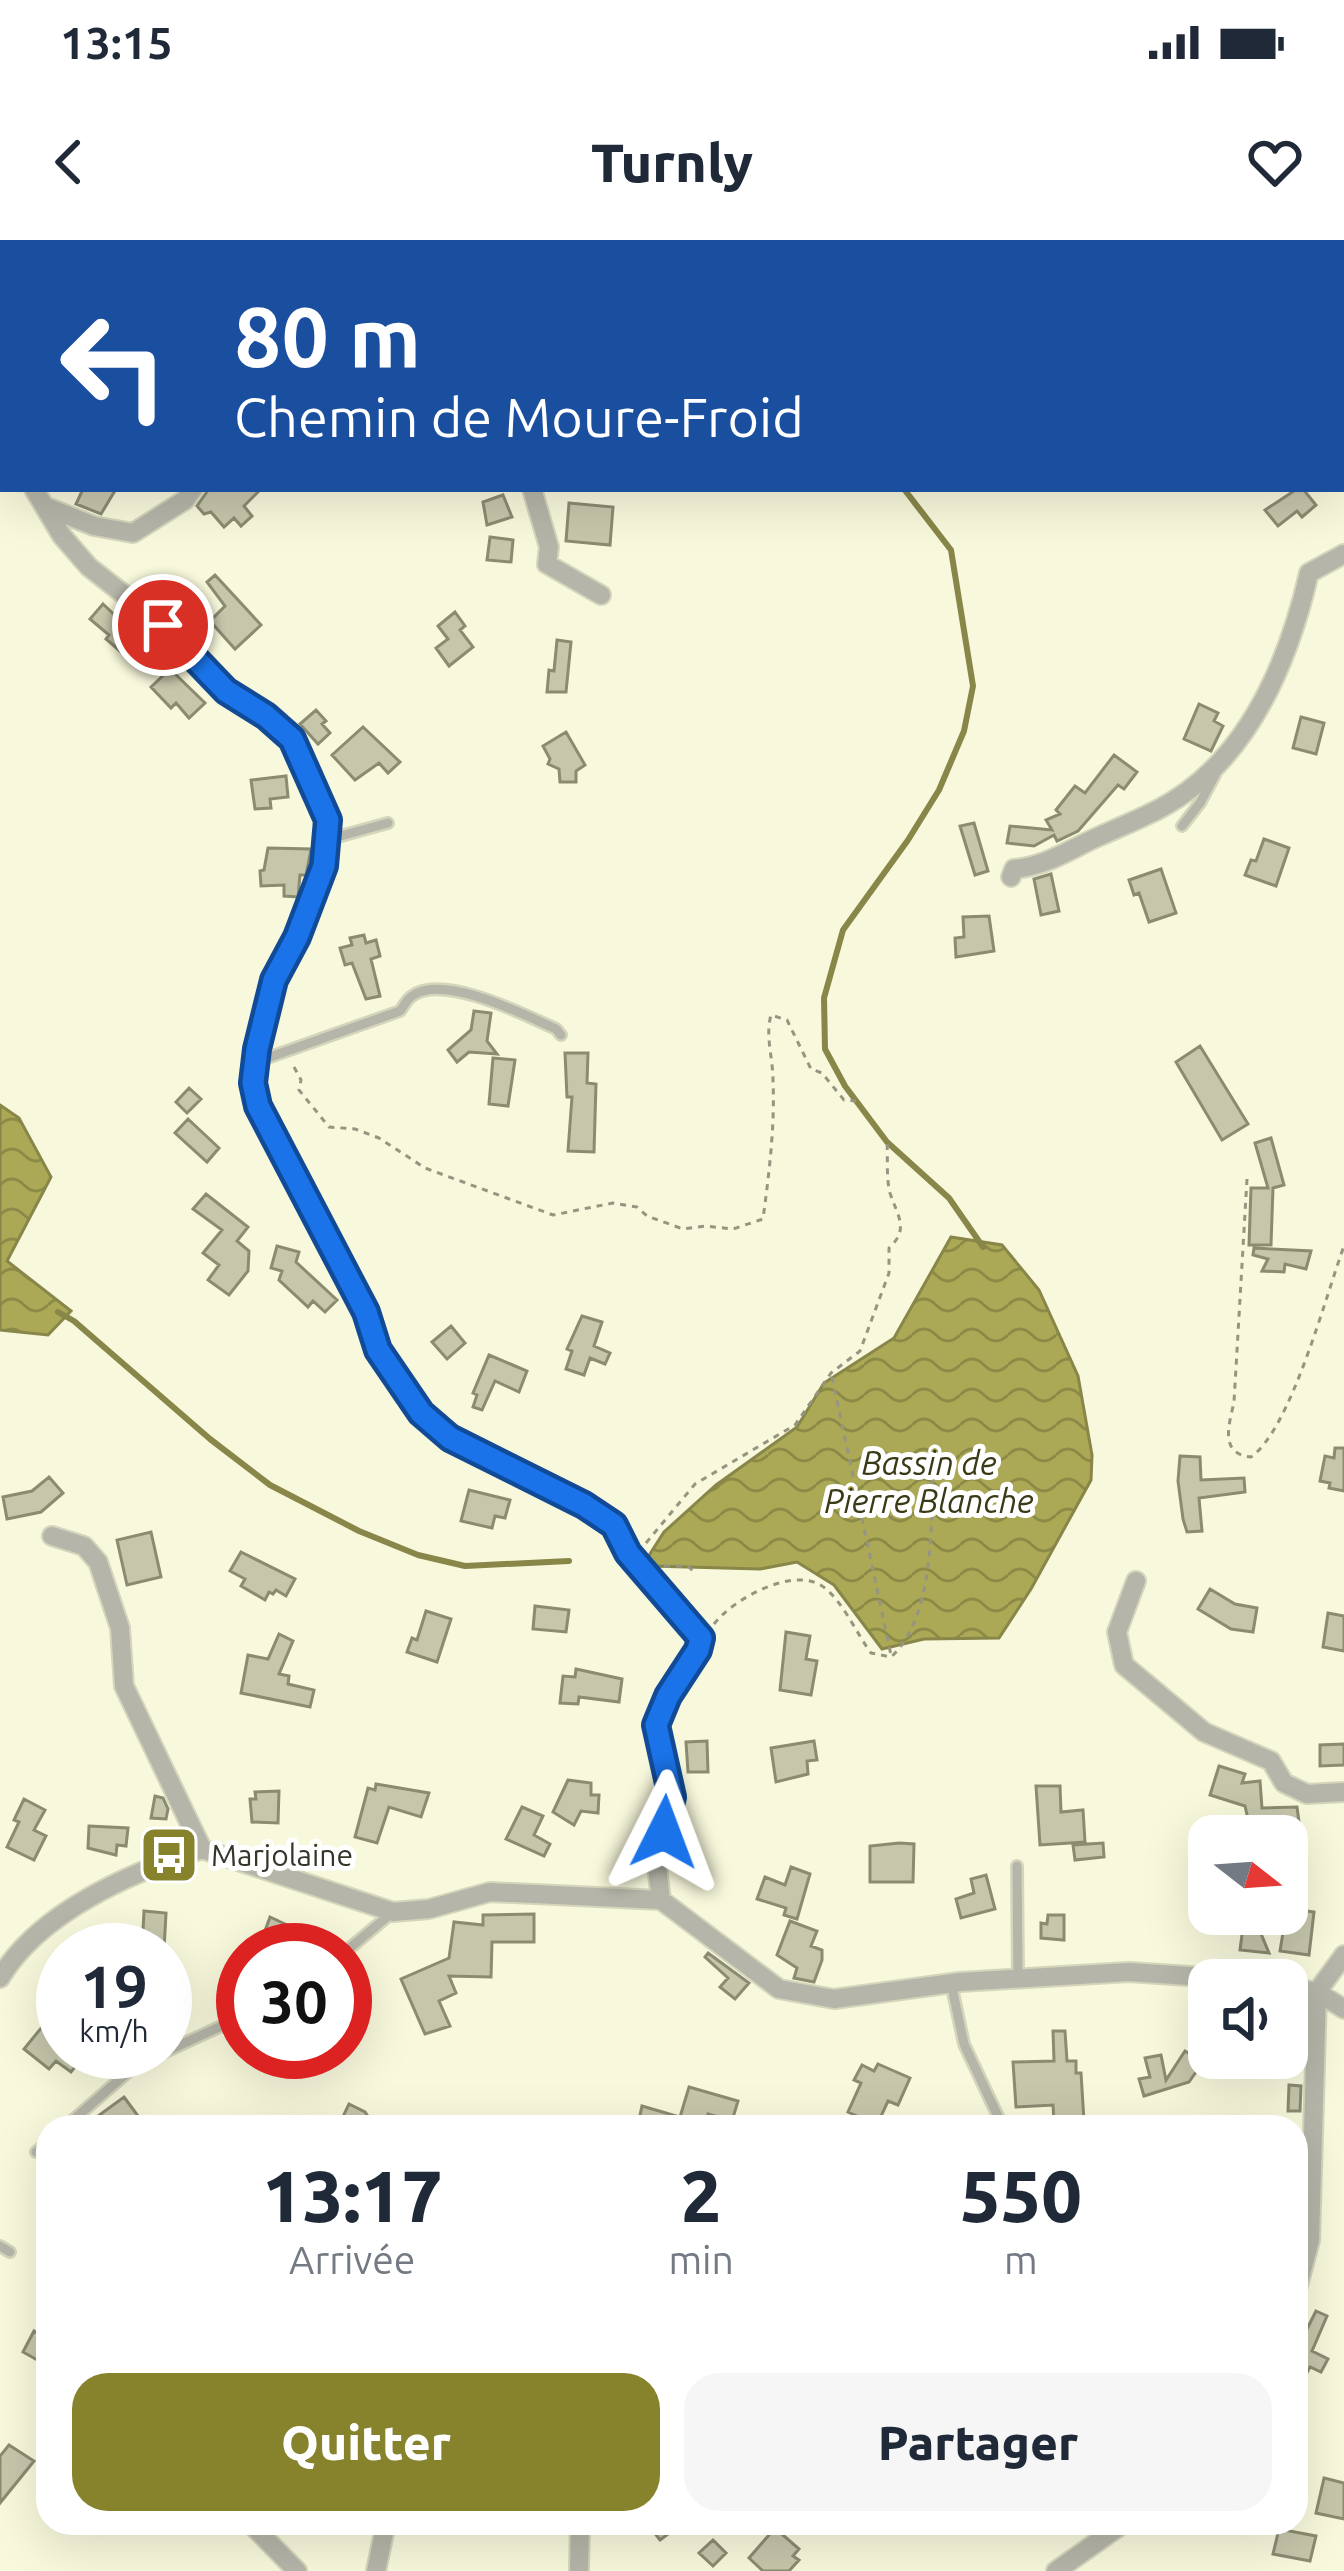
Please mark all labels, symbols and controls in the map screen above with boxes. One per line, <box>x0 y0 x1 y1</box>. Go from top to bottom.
text: 13:15 <box>60 17 173 68</box>
icon: back <box>36 129 102 195</box>
icon: heart <box>1242 129 1308 195</box>
text: Turnly <box>591 132 753 192</box>
icon: left <box>36 288 192 444</box>
text: 80 m <box>234 289 421 383</box>
text: Chemin de Moure-Froid <box>234 387 804 447</box>
pin <box>112 574 214 676</box>
icon: arrive <box>130 592 196 658</box>
water label: Bassin de Pierre Blanche <box>824 1444 1034 1519</box>
position arrow <box>601 1769 727 1895</box>
north arrow <box>1188 1815 1308 1935</box>
map controls <box>1188 1815 1308 2079</box>
bus stop icon: Marjolaine <box>138 1824 200 1886</box>
place label: Marjolaine <box>211 1838 353 1872</box>
speed limit sign: 30 <box>216 1923 372 2079</box>
text: 19 <box>80 1952 148 2019</box>
button: sound <box>1188 1959 1308 2079</box>
text: km/h <box>79 2014 149 2048</box>
text: 13:17 <box>262 2155 442 2236</box>
text: 2 <box>681 2155 721 2236</box>
text: 550 <box>960 2155 1082 2236</box>
text: Arrivée <box>289 2238 415 2281</box>
text: min <box>668 2238 734 2281</box>
text: m <box>1004 2238 1038 2281</box>
button: Quitter <box>72 2373 660 2511</box>
button: Partager <box>684 2373 1272 2511</box>

